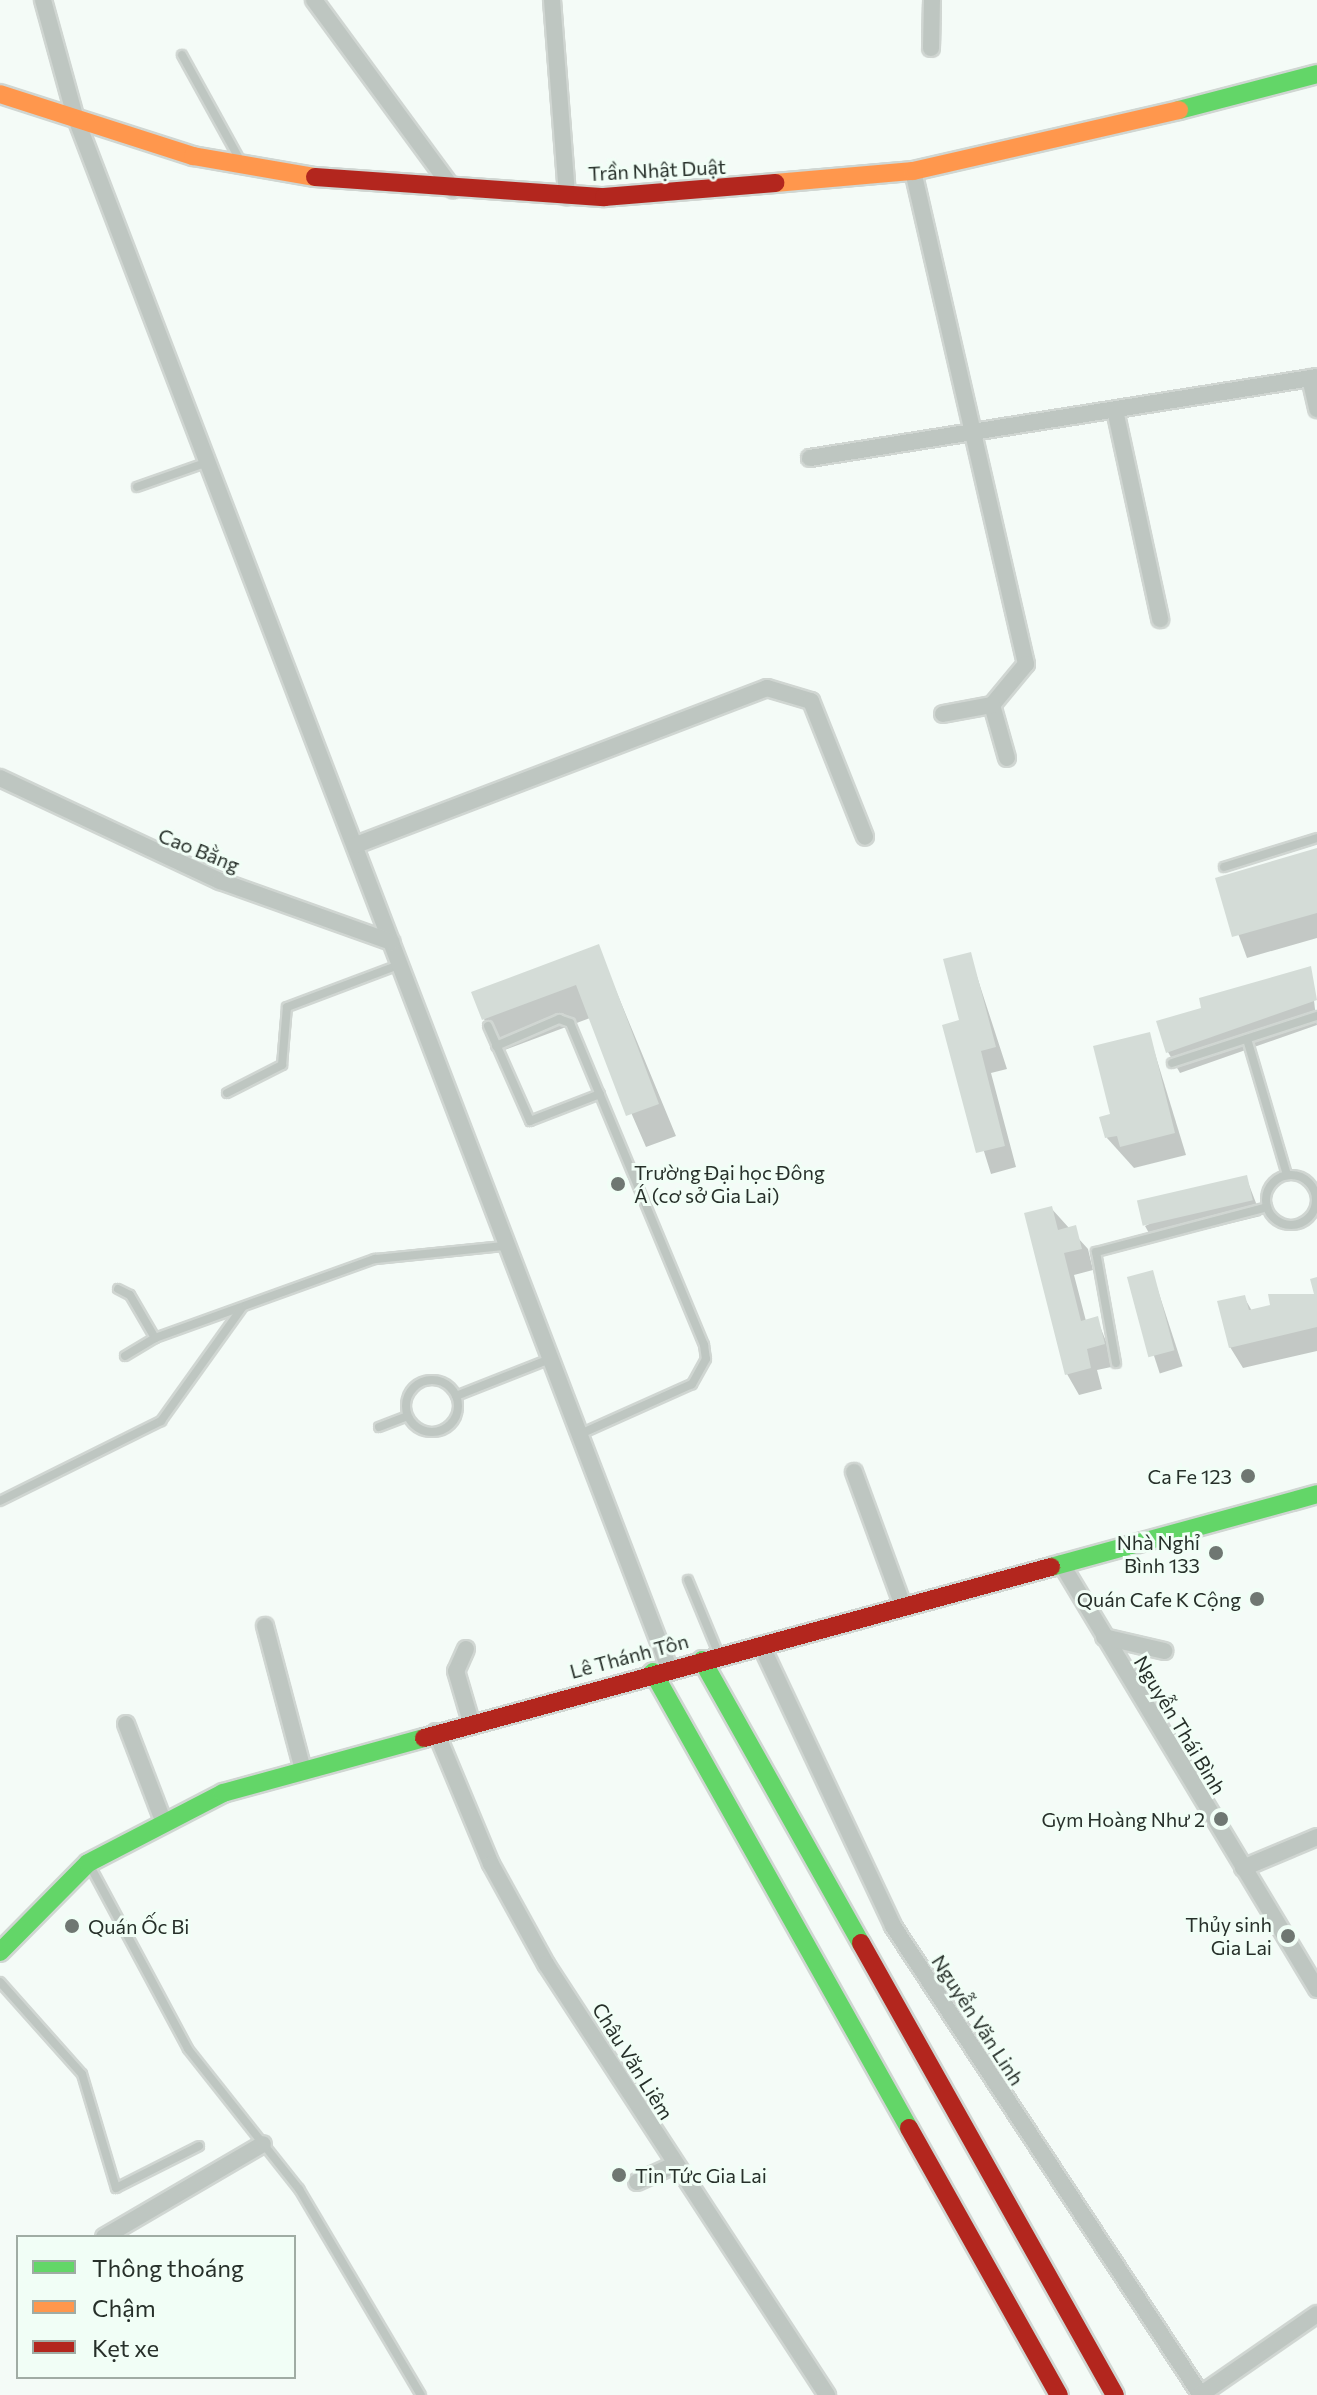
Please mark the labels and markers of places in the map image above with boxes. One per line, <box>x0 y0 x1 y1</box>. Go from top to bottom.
place label: Trường Đại học Đông Á (cơ sở Gia Lai) <box>634 1160 825 1207</box>
marker: Trường Đại học Đông Á (cơ sở Gia Lai) <box>609 1175 627 1193</box>
place label: Ca Fe 123 <box>1148 1464 1232 1488</box>
marker: Ca Fe 123 <box>1239 1467 1257 1485</box>
place label: Nhà Nghỉ Bình 133 <box>1117 1530 1200 1577</box>
marker: Nhà Nghỉ Bình 133 <box>1207 1544 1225 1562</box>
place label: Quán Cafe K Cộng <box>1077 1587 1241 1611</box>
marker: Quán Cafe K Cộng <box>1248 1590 1266 1608</box>
place label: Gym Hoàng Như 2 <box>1042 1807 1205 1831</box>
marker: Gym Hoàng Như 2 <box>1212 1810 1230 1828</box>
place label: Thủy sinh Gia Lai <box>1185 1912 1272 1959</box>
place label: Quán Ốc Bi <box>88 1914 189 1938</box>
marker: Quán Ốc Bi <box>63 1917 81 1935</box>
marker: Thủy sinh Gia Lai <box>1279 1927 1297 1945</box>
place label: Tin Tức Gia Lai <box>635 2163 767 2187</box>
marker: Tin Tức Gia Lai <box>610 2166 628 2184</box>

